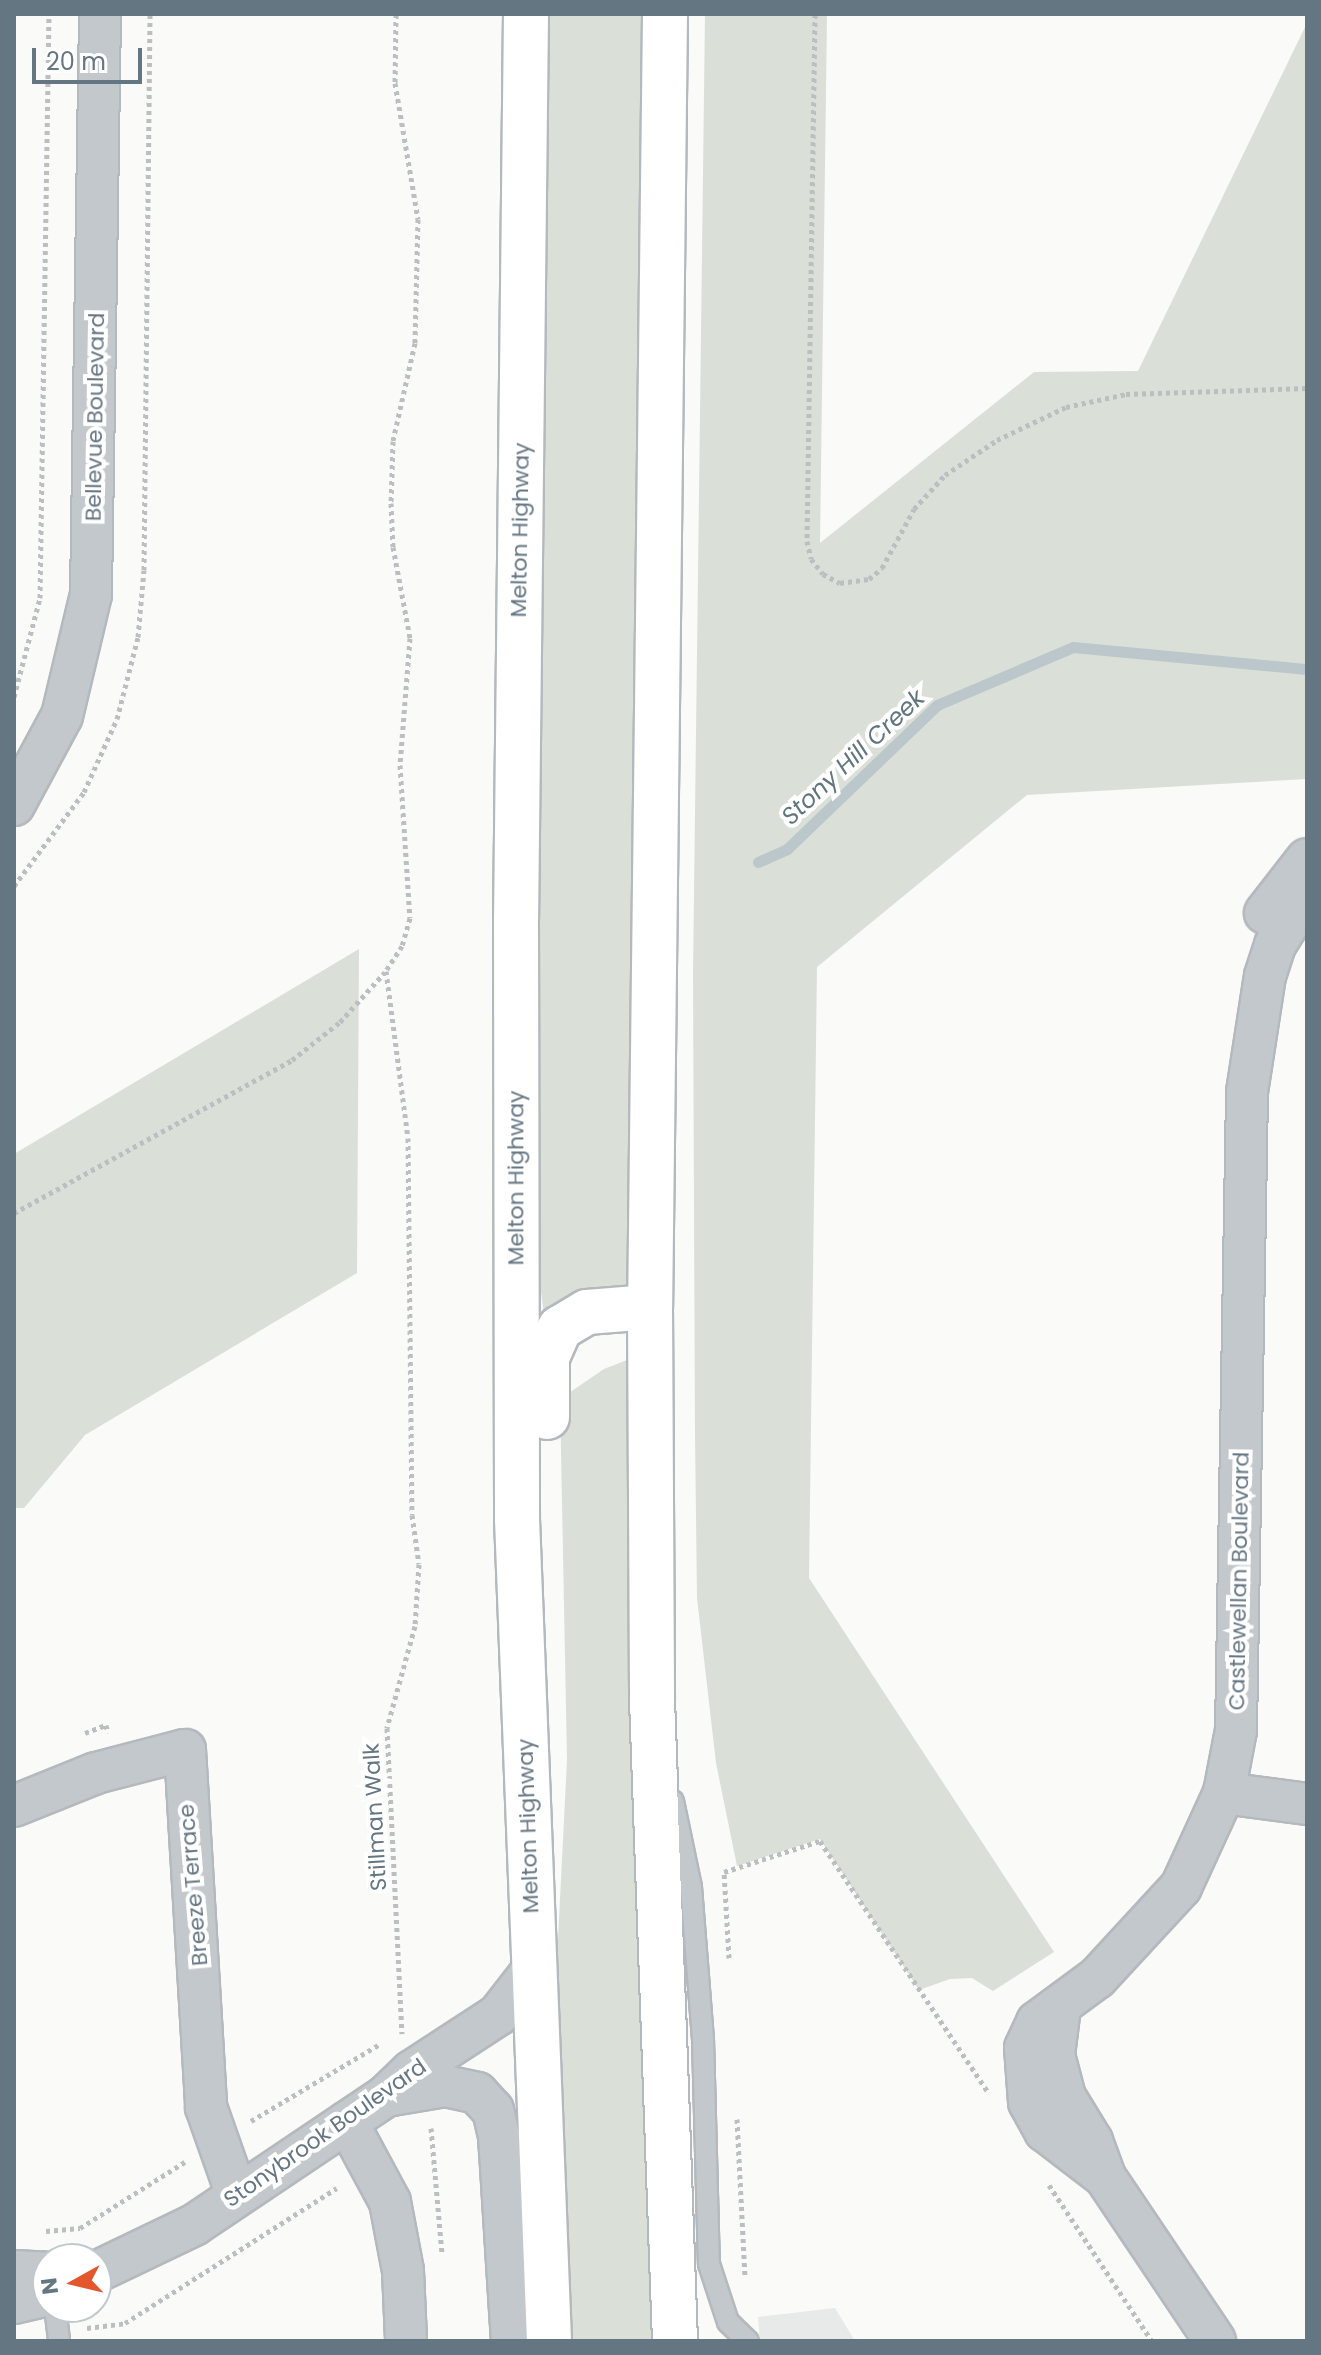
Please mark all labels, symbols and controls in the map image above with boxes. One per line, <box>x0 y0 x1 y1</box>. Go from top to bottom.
scale bar <box>36 32 146 82</box>
text: 20 m <box>46 45 106 78</box>
street label: Bellevue Boulevard <box>80 313 110 521</box>
street label: Melton Highway <box>505 442 535 618</box>
water label: Stony Hill Creek <box>775 683 931 831</box>
street label: Melton Highway <box>503 1091 529 1265</box>
street label: Castlewellan Boulevard <box>1224 1451 1254 1711</box>
street label: Melton Highway <box>512 1738 544 1914</box>
street label: Stillman Walk <box>358 1743 392 1891</box>
street label: Breeze Terrace <box>173 1803 213 1967</box>
street label: Stonybrook Boulevard <box>219 2053 431 2213</box>
north arrow <box>32 2243 112 2323</box>
text: N <box>33 2276 66 2296</box>

